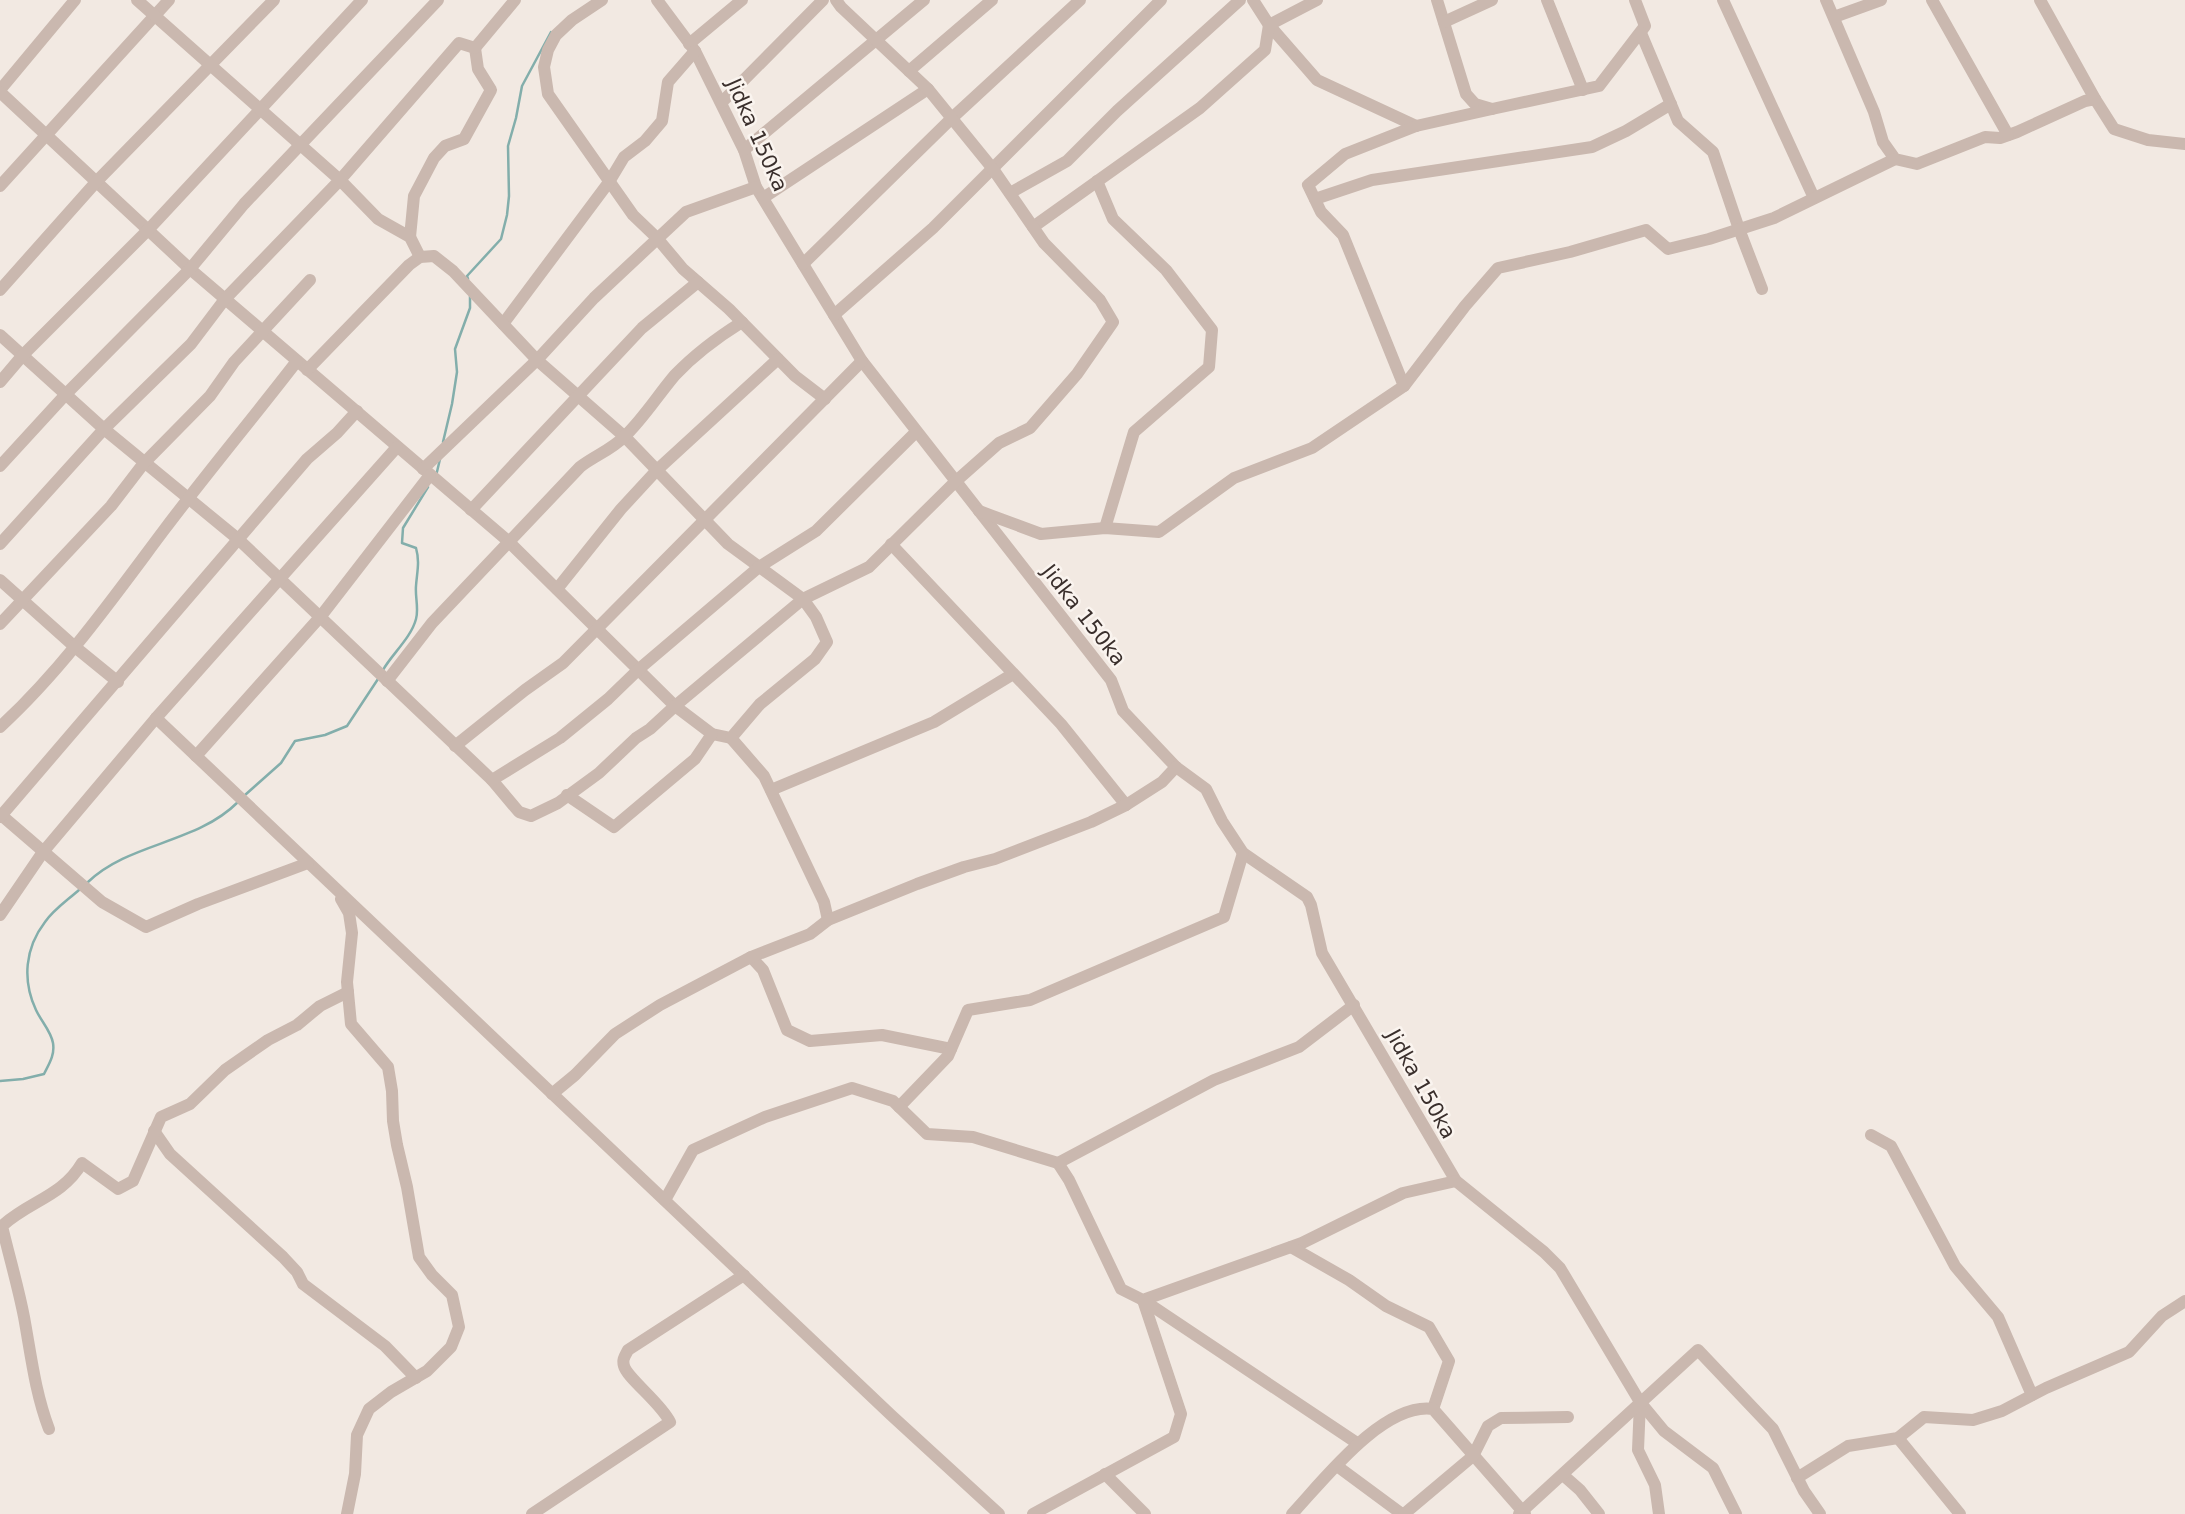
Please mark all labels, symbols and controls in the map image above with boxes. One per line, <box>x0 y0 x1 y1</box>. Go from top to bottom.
street label: Jidka 150ka <box>721 73 793 195</box>
street label: Jidka 150ka <box>1036 558 1131 670</box>
street label: Jidka 150ka <box>1380 1023 1461 1143</box>

